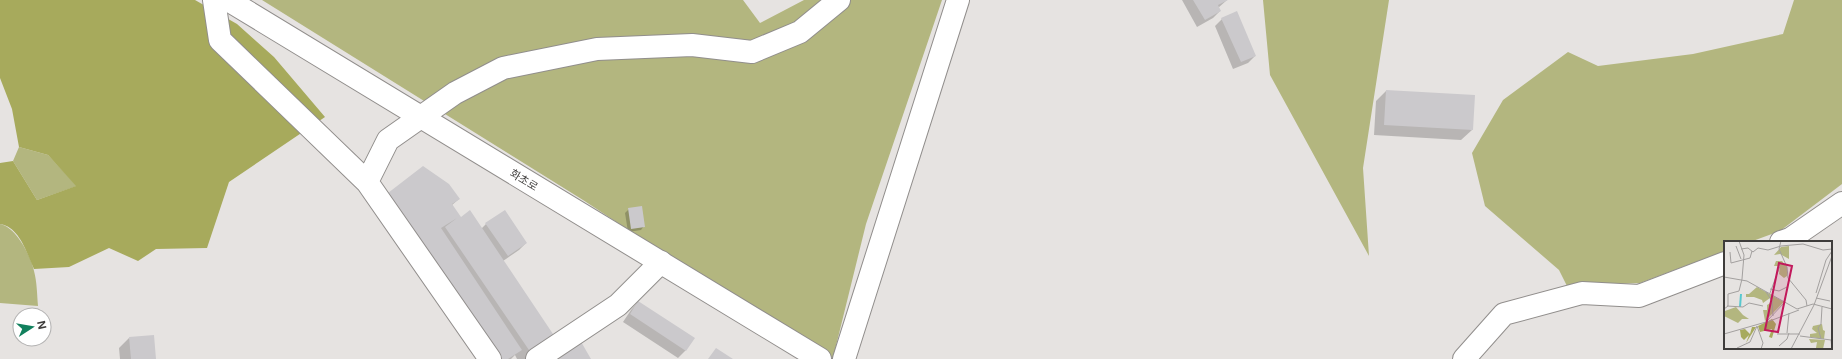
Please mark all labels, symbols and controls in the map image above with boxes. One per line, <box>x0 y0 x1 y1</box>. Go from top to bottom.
street label: 화초로 <box>507 166 541 194</box>
inset map <box>1724 241 1832 349</box>
north arrow <box>12 307 52 347</box>
text: N <box>34 319 50 330</box>

